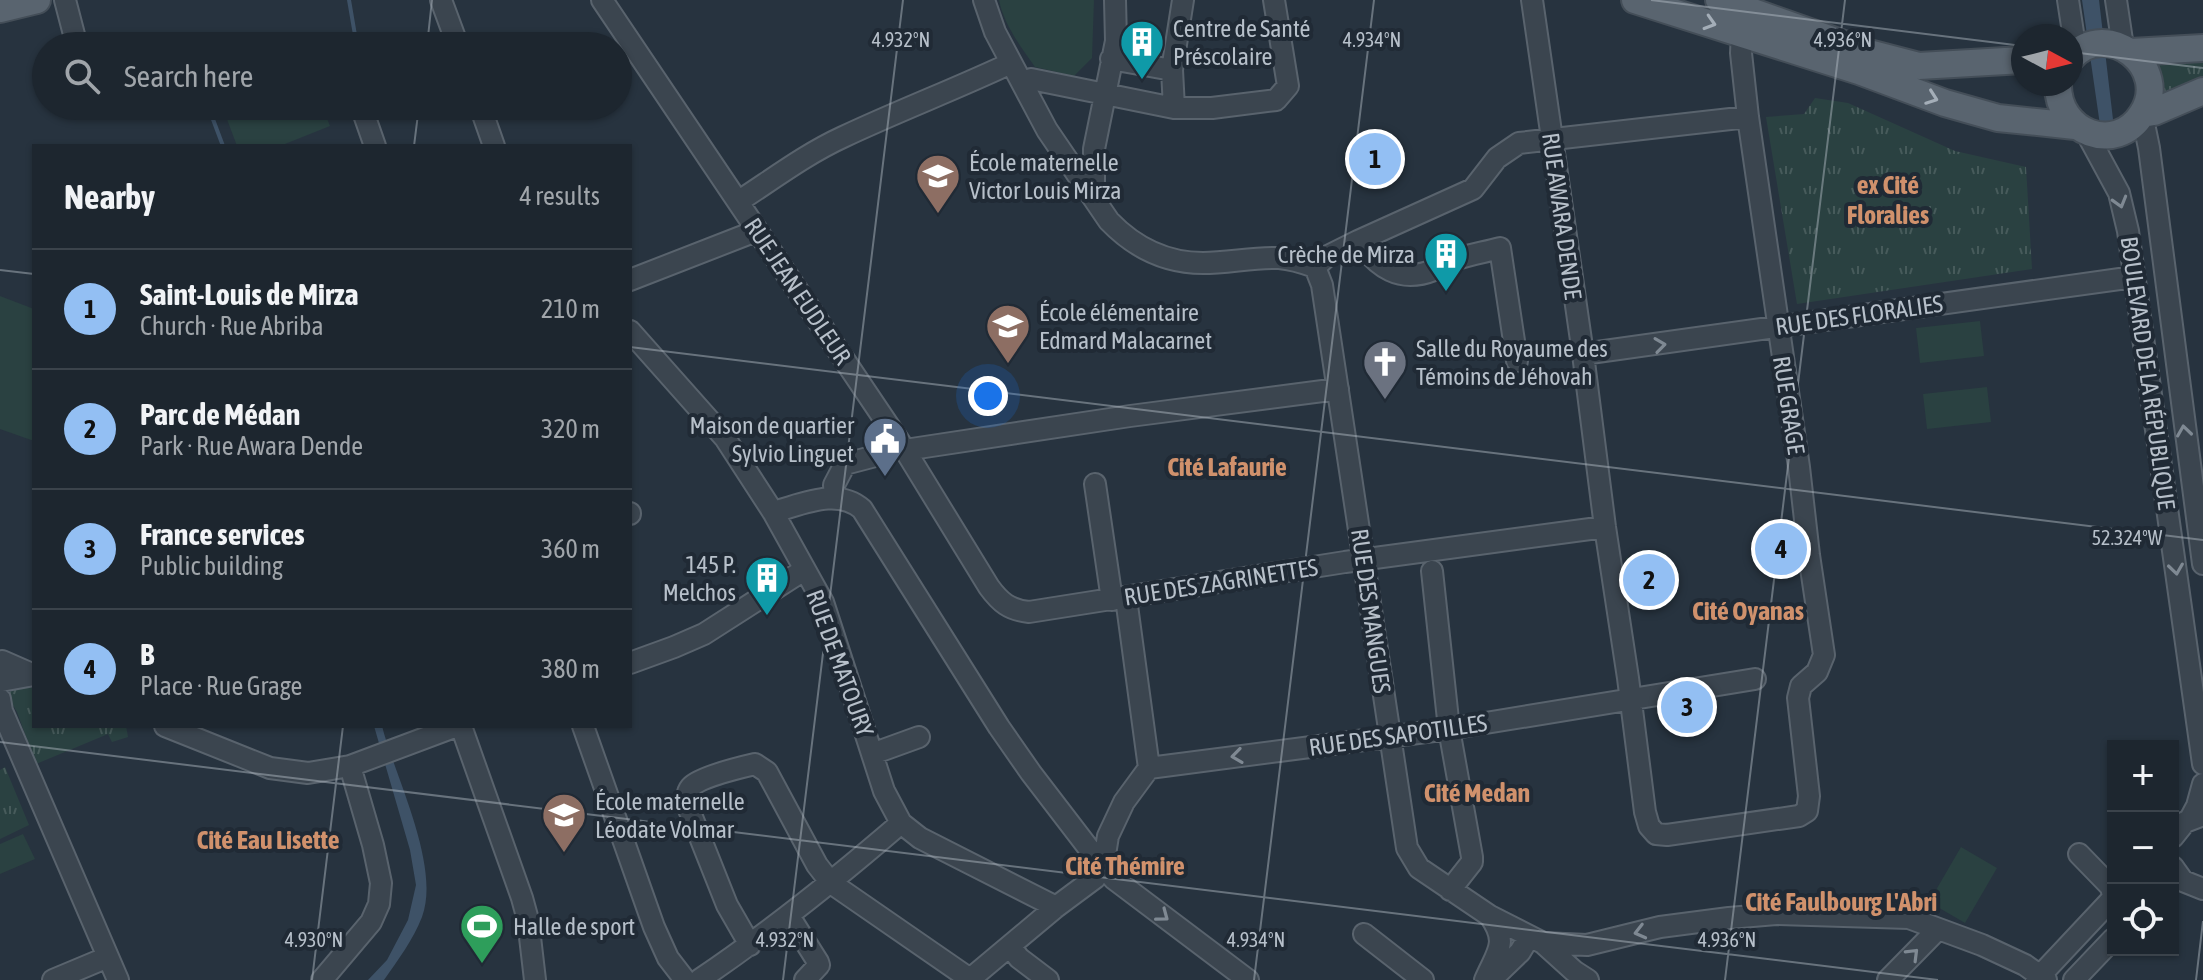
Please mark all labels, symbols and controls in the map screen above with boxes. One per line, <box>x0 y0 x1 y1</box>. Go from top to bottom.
one-way arrow <box>1702 14 1716 30</box>
place label: Centre de Santé Préscolaire <box>1173 15 1311 70</box>
building icon: Centre de Santé Préscolaire <box>1118 18 1166 81</box>
north arrow <box>2011 24 2083 96</box>
text: 4.932°N <box>872 28 930 51</box>
text: 4.934°N <box>1343 28 1401 51</box>
text: 4.936°N <box>1814 28 1872 51</box>
search box <box>32 32 632 120</box>
icon: search <box>60 54 104 98</box>
text: Search here <box>124 59 253 93</box>
one-way arrow <box>1924 89 1938 105</box>
pin: 1 <box>1349 129 1401 189</box>
street label: RUE AWARA DENDE <box>1537 131 1587 301</box>
place label: École maternelle Victor Louis Mirza <box>969 149 1121 204</box>
school or university icon: École maternelle Victor Louis Mirza <box>914 152 962 215</box>
district label: ex Cité Floralies <box>1847 170 1929 230</box>
text: Nearby <box>64 177 155 216</box>
text: 4 results <box>519 181 600 211</box>
one-way arrow <box>2111 194 2127 208</box>
street label: RUE JEAN EUDLEUR <box>739 213 857 369</box>
building icon: Crèche de Mirza <box>1422 230 1470 293</box>
street label: BOULEVARD DE LA RÉPUBLIQUE <box>2115 235 2181 511</box>
place label: Crèche de Mirza <box>1278 241 1415 268</box>
text: Saint-Louis de Mirza <box>140 277 359 311</box>
street label: RUE DES FLORALIES <box>1774 290 1944 340</box>
text: 1 <box>84 294 96 324</box>
text: 210 m <box>541 294 600 324</box>
place label: École élémentaire Edmard Malacarnet <box>1039 299 1212 354</box>
school or university icon: École élémentaire Edmard Malacarnet <box>984 302 1032 365</box>
text: Church · Rue Abriba <box>140 311 324 341</box>
place label: Salle du Royaume des Témoins de Jéhovah <box>1416 335 1608 390</box>
one-way arrow <box>1653 337 1667 354</box>
church icon: Salle du Royaume des Témoins de Jéhovah <box>1361 338 1409 401</box>
street label: RUE GRAGE <box>1768 354 1810 456</box>
your location <box>968 376 1008 416</box>
text: Parc de Médan <box>140 397 300 431</box>
place label: Maison de quartier Sylvio Linguet <box>690 412 855 467</box>
text: 2 <box>84 414 96 444</box>
text: 320 m <box>541 414 600 444</box>
public building icon: Maison de quartier Sylvio Linguet <box>861 415 909 478</box>
one-way arrow <box>2176 425 2193 438</box>
text: Park · Rue Awara Dende <box>140 431 363 461</box>
district label: Cité Lafaurie <box>1167 452 1287 482</box>
text: France services <box>140 517 305 551</box>
pin: 4 <box>1755 519 1807 579</box>
text: 52.324°W <box>2092 526 2163 549</box>
street label: RUE DES MANGUES <box>1346 527 1396 695</box>
text: 3 <box>84 534 96 564</box>
text: 360 m <box>541 534 600 564</box>
pin: 2 <box>1623 550 1675 610</box>
text: Public building <box>140 551 283 581</box>
place label: 145 P. Melchos <box>663 551 736 606</box>
street label: RUE DES ZAGRINETTES <box>1122 553 1320 611</box>
building icon: 145 P. Melchos <box>743 554 791 617</box>
one-way arrow <box>2167 562 2184 576</box>
street label: RUE DE MATOURY <box>801 586 879 740</box>
district label: Cité Oyanas <box>1692 596 1804 626</box>
text: B <box>140 637 154 671</box>
text: 4 <box>84 654 96 684</box>
text: 380 m <box>541 654 600 684</box>
text: Place · Rue Grage <box>140 671 302 701</box>
pin: 3 <box>1661 677 1713 737</box>
street label: RUE DES SAPOTILLES <box>1307 709 1489 761</box>
map controls <box>2107 740 2179 956</box>
button: + <box>2107 740 2179 812</box>
one-way arrow <box>1230 747 1244 764</box>
district label: Cité Medan <box>1424 778 1530 808</box>
place label: École maternelle Léodate Volmar <box>595 788 745 843</box>
school or university icon: École maternelle Léodate Volmar <box>540 791 588 854</box>
button: − <box>2107 812 2179 884</box>
district label: Cité Eau Lisette <box>196 825 340 855</box>
district label: Cité Thémire <box>1065 851 1185 881</box>
button: locate <box>2107 884 2179 956</box>
district label: Cité Faulbourg L'Abri <box>1745 887 1937 917</box>
sports icon: Halle de sport <box>458 902 506 965</box>
one-way arrow <box>1154 907 1169 921</box>
place label: Halle de sport <box>513 913 635 940</box>
one-way arrow <box>1633 923 1647 940</box>
text: 4.930°N <box>285 928 343 951</box>
text: 4.932°N <box>756 928 814 951</box>
text: 4.934°N <box>1227 928 1285 951</box>
text: 4.936°N <box>1698 928 1756 951</box>
one-way arrow <box>1904 949 1918 963</box>

